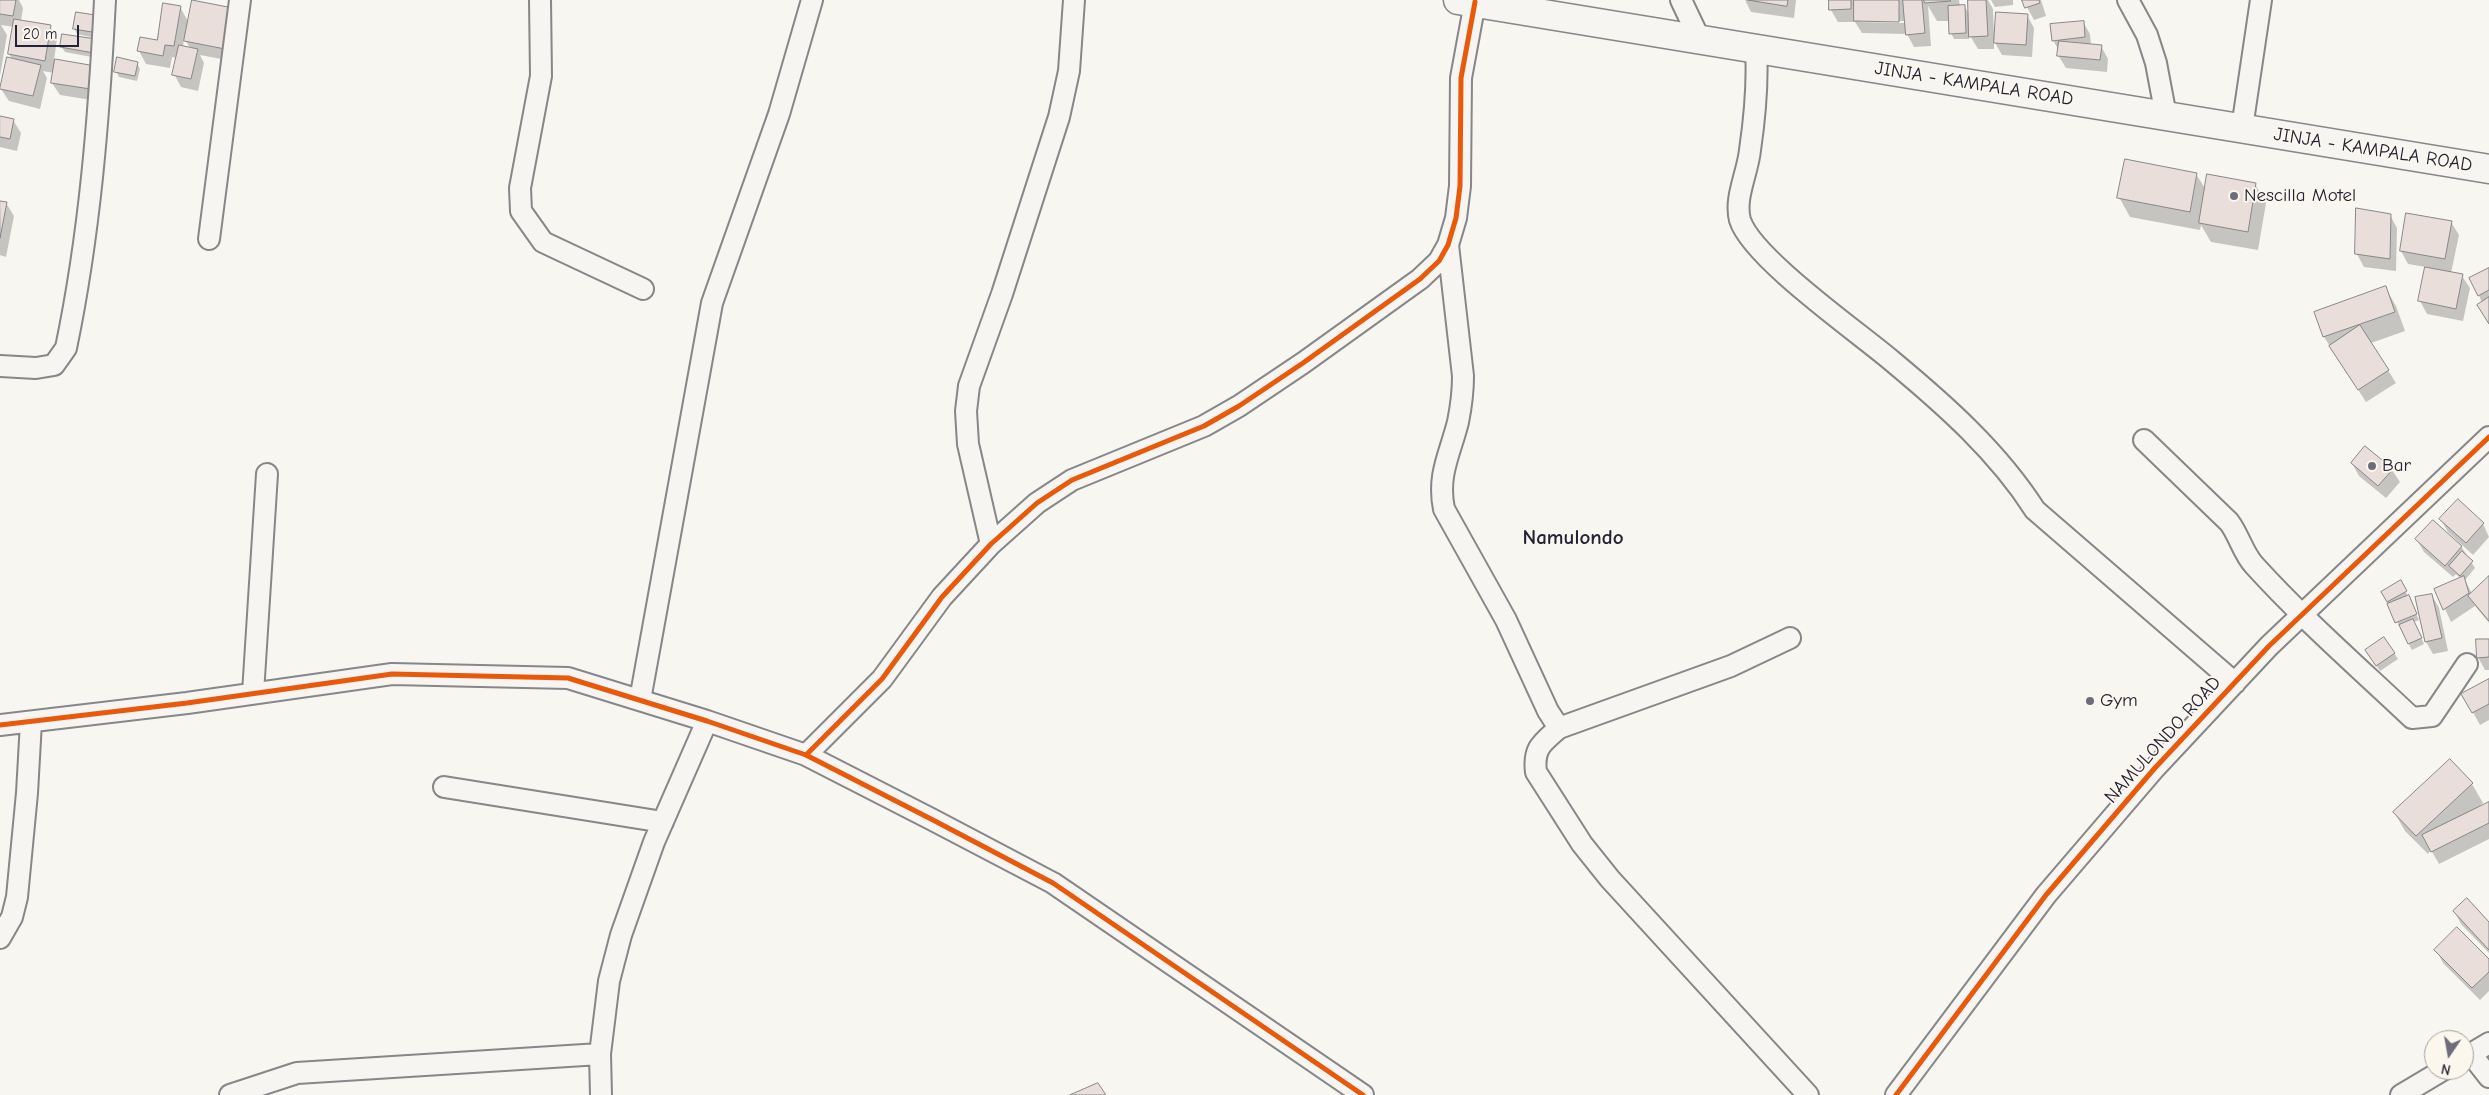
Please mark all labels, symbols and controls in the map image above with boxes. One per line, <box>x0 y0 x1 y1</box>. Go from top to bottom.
scale bar <box>18 15 81 47</box>
text: 20 m <box>23 25 57 43</box>
street label: JINJA - KAMPALA ROAD <box>1873 57 2075 111</box>
street label: JINJA - KAMPALA ROAD <box>2272 123 2474 177</box>
place label: Nescilla Motel <box>2244 185 2356 207</box>
marker: Nescilla Motel <box>2228 190 2240 202</box>
place label: Bar <box>2382 455 2411 477</box>
marker: Bar <box>2366 460 2378 472</box>
district label: Namulondo <box>1523 525 1623 551</box>
street label: NAMULONDO ROAD <box>2100 672 2226 808</box>
place label: Gym <box>2100 690 2138 712</box>
marker: Gym <box>2084 695 2096 707</box>
north arrow <box>2424 1030 2474 1080</box>
text: N <box>2440 1060 2452 1078</box>

